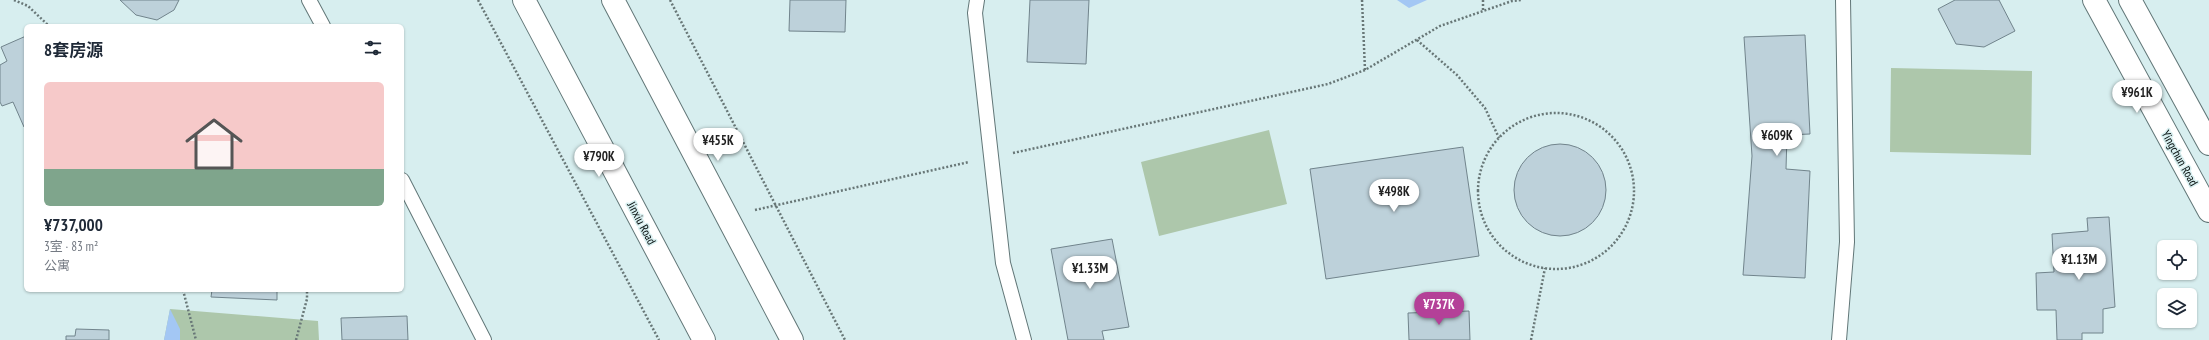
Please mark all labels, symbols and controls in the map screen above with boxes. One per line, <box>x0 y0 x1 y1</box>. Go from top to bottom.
icon: filters <box>362 37 384 59</box>
text: 8套房源 <box>44 39 103 61</box>
pin: ¥961K <box>2109 80 2165 114</box>
text: ¥961K <box>2121 84 2153 101</box>
icon: home <box>178 108 250 180</box>
pin: ¥609K <box>1749 123 1805 157</box>
text: ¥609K <box>1761 127 1793 144</box>
street label: Yingchun Road <box>2159 127 2201 189</box>
pin: ¥455K <box>690 128 746 162</box>
text: ¥455K <box>702 132 734 149</box>
pin: ¥790K <box>571 144 627 178</box>
text: ¥790K <box>583 148 615 165</box>
pin: ¥498K <box>1366 179 1422 213</box>
text: ¥498K <box>1378 183 1410 200</box>
street label: Jinxiu Road <box>624 198 660 247</box>
text: ¥737,000 <box>44 214 103 236</box>
text: 3室 · 83 m² <box>44 238 98 255</box>
map controls <box>2157 240 2197 328</box>
button: locate <box>2157 240 2197 280</box>
pin: ¥1.13M <box>2046 247 2112 281</box>
text: ¥1.13M <box>2061 251 2097 268</box>
pin: ¥1.33M <box>1057 256 1123 290</box>
text: 公寓 <box>44 257 70 274</box>
text: ¥1.33M <box>1072 260 1108 277</box>
button: layers <box>2157 288 2197 328</box>
pin: ¥737K <box>1411 292 1467 326</box>
text: ¥737K <box>1423 296 1455 313</box>

